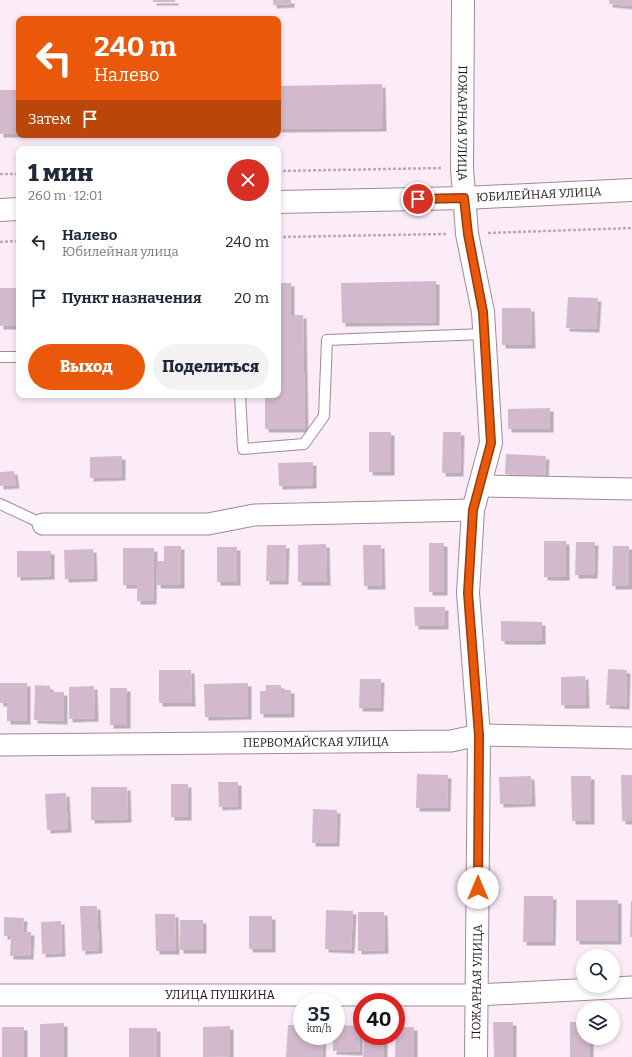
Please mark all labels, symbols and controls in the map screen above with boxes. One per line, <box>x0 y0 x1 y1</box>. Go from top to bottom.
text: 240 m <box>94 30 176 63</box>
icon: left <box>28 32 80 84</box>
text: Налево <box>94 64 159 86</box>
street label: ПОЖАРНАЯ УЛИЦА <box>455 65 470 182</box>
icon: arrive <box>79 108 101 130</box>
text: Затем <box>28 110 71 128</box>
text: 1 мин <box>28 159 93 187</box>
button: close <box>227 159 269 201</box>
pin <box>401 182 435 216</box>
street label: ЮБИЛЕЙНАЯ УЛИЦА <box>476 184 602 204</box>
text: 260 m · 12:01 <box>28 188 103 203</box>
icon: arrive <box>407 188 429 210</box>
text: Налево <box>62 226 117 244</box>
icon: left <box>28 231 50 253</box>
text: 240 m <box>225 233 269 251</box>
text: Юбилейная улица <box>62 244 179 259</box>
icon: arrive <box>28 287 50 309</box>
text: Пункт назначения <box>62 289 202 307</box>
text: 20 m <box>234 289 269 307</box>
button: Выход <box>28 344 145 390</box>
button: Поделиться <box>153 344 269 390</box>
street label: ПЕРВОМАЙСКАЯ УЛИЦА <box>243 734 390 750</box>
position arrow <box>457 867 499 909</box>
street label: ПОЖАРНАЯ УЛИЦА <box>469 924 485 1040</box>
map controls <box>576 949 620 1045</box>
button: search <box>576 949 620 993</box>
street label: УЛИЦА ПУШКИНА <box>165 988 276 1002</box>
speed limit sign: 40 <box>353 993 405 1045</box>
button: layers <box>576 1001 620 1045</box>
text: 35 <box>308 1002 330 1026</box>
text: km/h <box>307 1023 331 1035</box>

